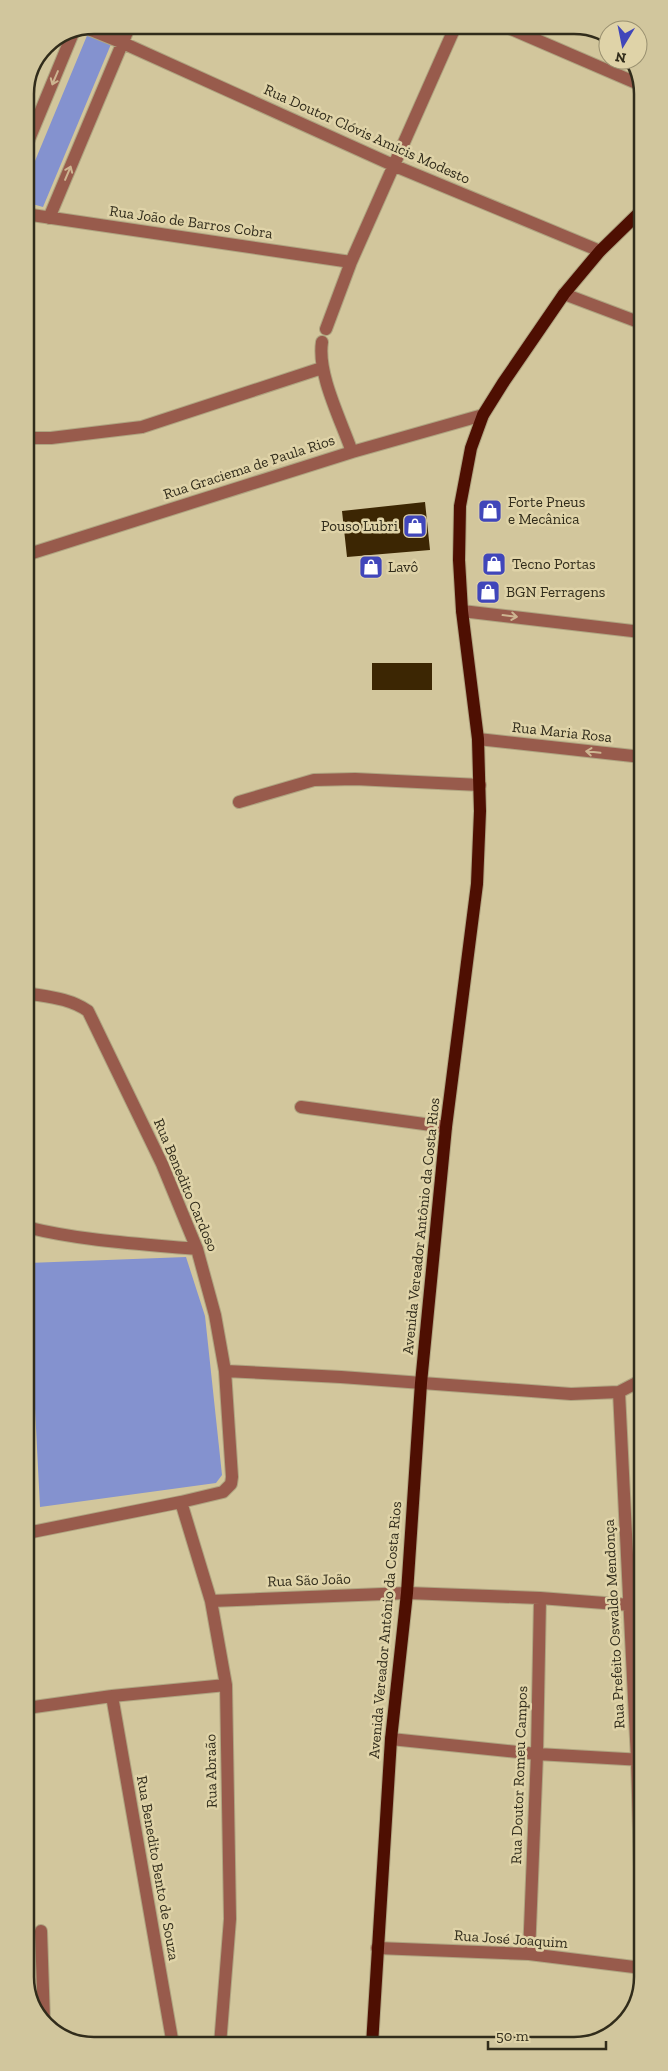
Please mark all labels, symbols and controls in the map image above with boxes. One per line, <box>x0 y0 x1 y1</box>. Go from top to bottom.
north arrow <box>598 20 648 70</box>
text: N <box>614 48 628 67</box>
one-way arrow <box>49 70 59 85</box>
street label: Rua Doutor Clóvis Amicis Modesto <box>261 80 473 188</box>
one-way arrow <box>63 166 73 181</box>
street label: Rua João de Barros Cobra <box>108 202 274 242</box>
street label: Rua Graciema de Paula Rios <box>161 431 337 503</box>
place label: Forte Pneus e Mecânica <box>508 493 585 528</box>
shop icon: Forte Pneus e Mecânica <box>477 498 503 524</box>
shop icon: Pouso Lubri <box>402 513 428 539</box>
place label: Pouso Lubri <box>321 517 398 535</box>
shop icon: Tecno Portas <box>481 551 507 577</box>
shop icon: Lavô <box>358 554 384 580</box>
place label: Tecno Portas <box>512 555 596 573</box>
place label: Lavô <box>388 558 418 576</box>
shop icon: BGN Ferragens <box>475 579 501 605</box>
place label: BGN Ferragens <box>506 583 605 601</box>
one-way arrow <box>502 611 518 621</box>
street label: Rua Maria Rosa <box>511 718 613 746</box>
one-way arrow <box>585 747 601 757</box>
street label: Avenida Vereador Antônio da Costa Rios <box>399 1097 443 1355</box>
street label: Rua Benedito Cardoso <box>150 1116 222 1254</box>
street label: Avenida Vereador Antônio da Costa Rios <box>365 1501 405 1759</box>
street label: Rua Prefeito Oswaldo Mendonça <box>600 1519 628 1729</box>
street label: Rua São João <box>267 1570 351 1590</box>
street label: Rua Doutor Romeu Campos <box>507 1685 531 1865</box>
street label: Rua Abraão <box>201 1734 221 1808</box>
street label: Rua Benedito Bento de Souza <box>133 1774 183 1962</box>
street label: Rua José Joaquim <box>454 1926 568 1952</box>
scale bar <box>488 2018 606 2050</box>
text: 50 m <box>496 2027 529 2045</box>

